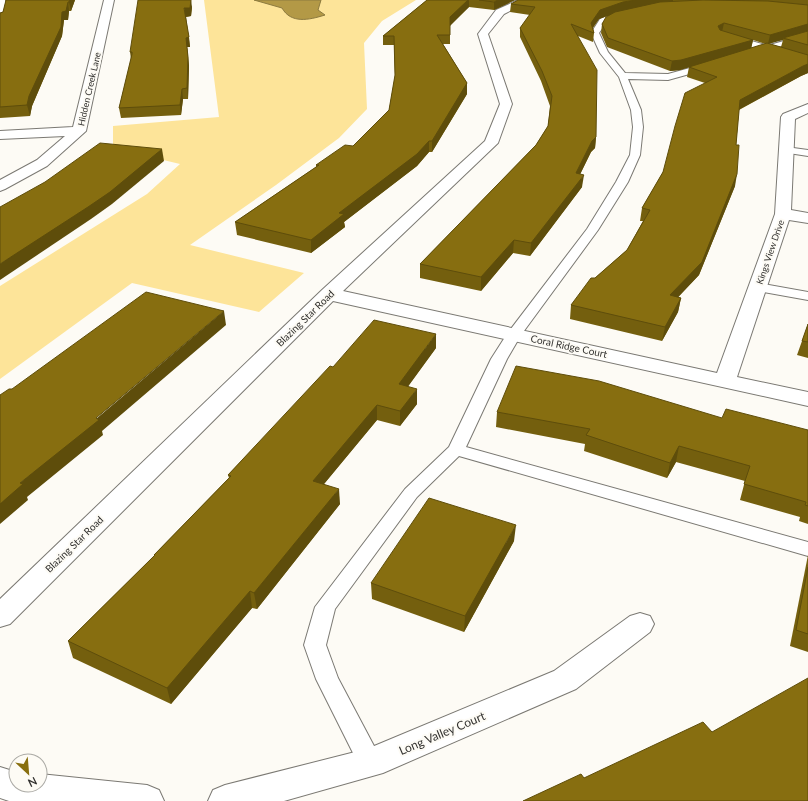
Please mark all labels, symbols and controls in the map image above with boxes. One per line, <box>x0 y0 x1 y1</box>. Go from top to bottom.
street label: Hidden Creek Lane <box>75 51 103 127</box>
street label: Kings View Drive <box>754 218 786 286</box>
street label: Blazing Star Road <box>274 287 336 349</box>
street label: Coral Ridge Court <box>530 332 609 360</box>
street label: Blazing Star Road <box>43 513 105 575</box>
street label: Long Valley Court <box>397 708 488 758</box>
north arrow <box>8 753 48 793</box>
text: N <box>26 775 39 790</box>

